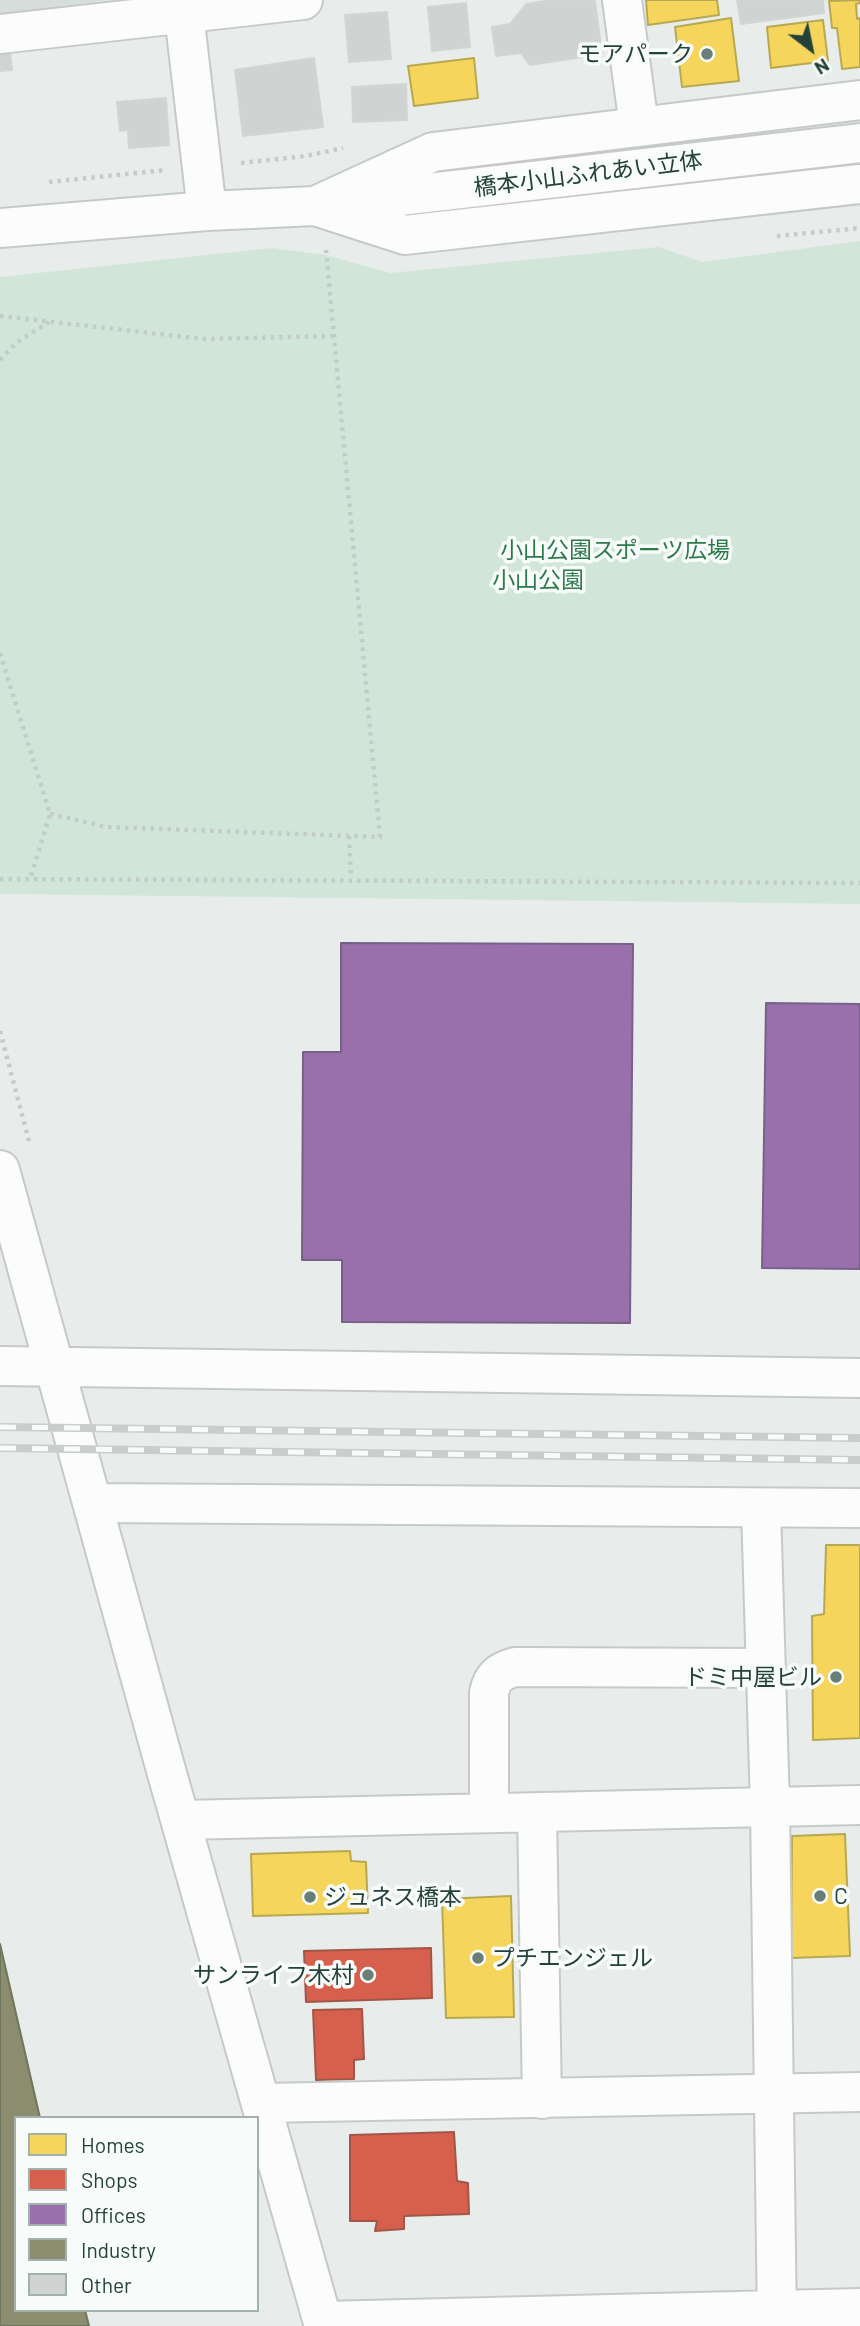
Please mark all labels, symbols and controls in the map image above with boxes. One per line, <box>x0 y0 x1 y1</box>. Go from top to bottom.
north arrow <box>776 14 846 84</box>
place label: モアパーク <box>578 40 693 68</box>
marker: モアパーク <box>699 46 715 62</box>
text: N <box>811 54 834 80</box>
street label: 橋本小山ふれあい立体 <box>472 146 704 202</box>
park label: 小山公園スポーツ広場 <box>500 536 730 564</box>
park label: 小山公園 <box>492 566 584 594</box>
place label: ドミ中屋ビル <box>684 1663 822 1691</box>
marker: ドミ中屋ビル <box>828 1669 844 1685</box>
place label: C <box>834 1882 848 1910</box>
place label: ジュネス橋本 <box>324 1883 462 1911</box>
marker: C <box>812 1888 828 1904</box>
marker: ジュネス橋本 <box>302 1889 318 1905</box>
place label: プチエンジェル <box>492 1944 653 1972</box>
marker: プチエンジェル <box>470 1950 486 1966</box>
place label: サンライフ木村 <box>193 1961 354 1989</box>
marker: サンライフ木村 <box>360 1967 376 1983</box>
legend <box>14 2116 259 2312</box>
text: Homes <box>81 2132 145 2157</box>
text: Shops <box>81 2167 138 2192</box>
text: Offices <box>81 2202 146 2227</box>
text: Industry <box>81 2237 156 2262</box>
text: Other <box>81 2272 132 2297</box>

